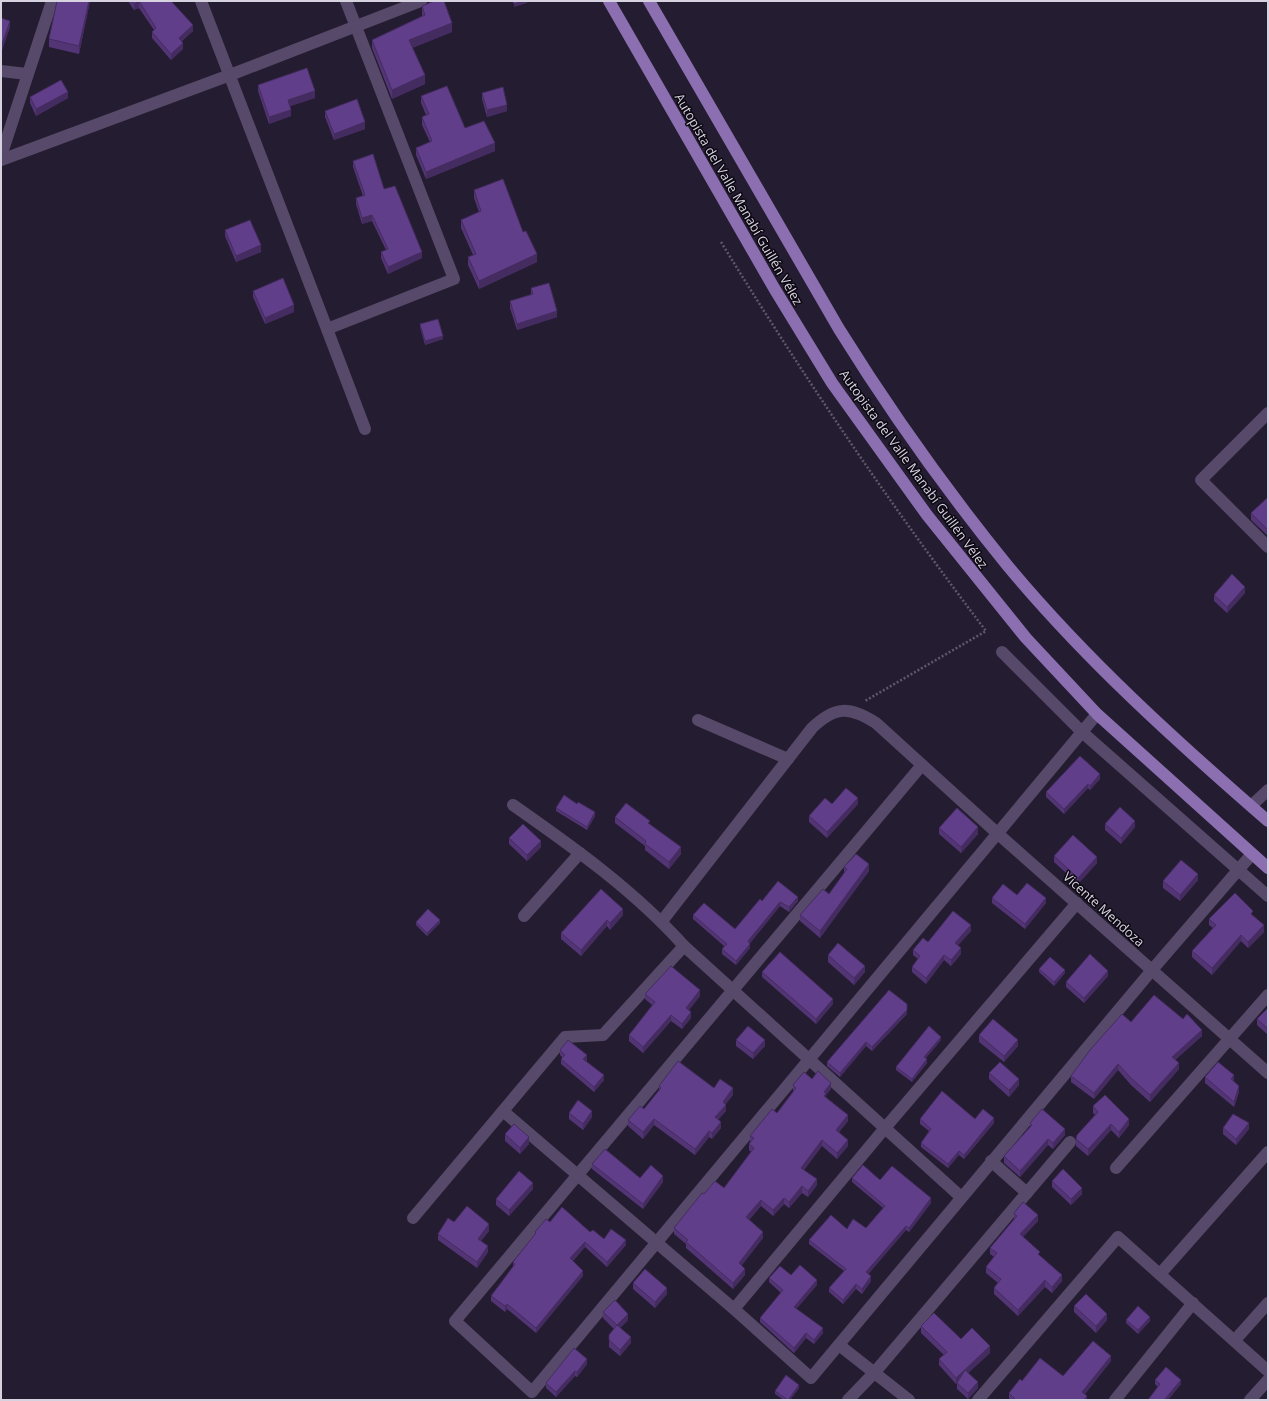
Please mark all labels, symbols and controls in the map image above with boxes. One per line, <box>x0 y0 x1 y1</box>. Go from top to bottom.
street label: Autopista del Valle Manabí Guillén Vélez <box>671 90 807 308</box>
street label: Autopista del Valle Manabí Guillén Vélez <box>836 366 992 572</box>
street label: Vicente Mendoza <box>1059 868 1149 950</box>

